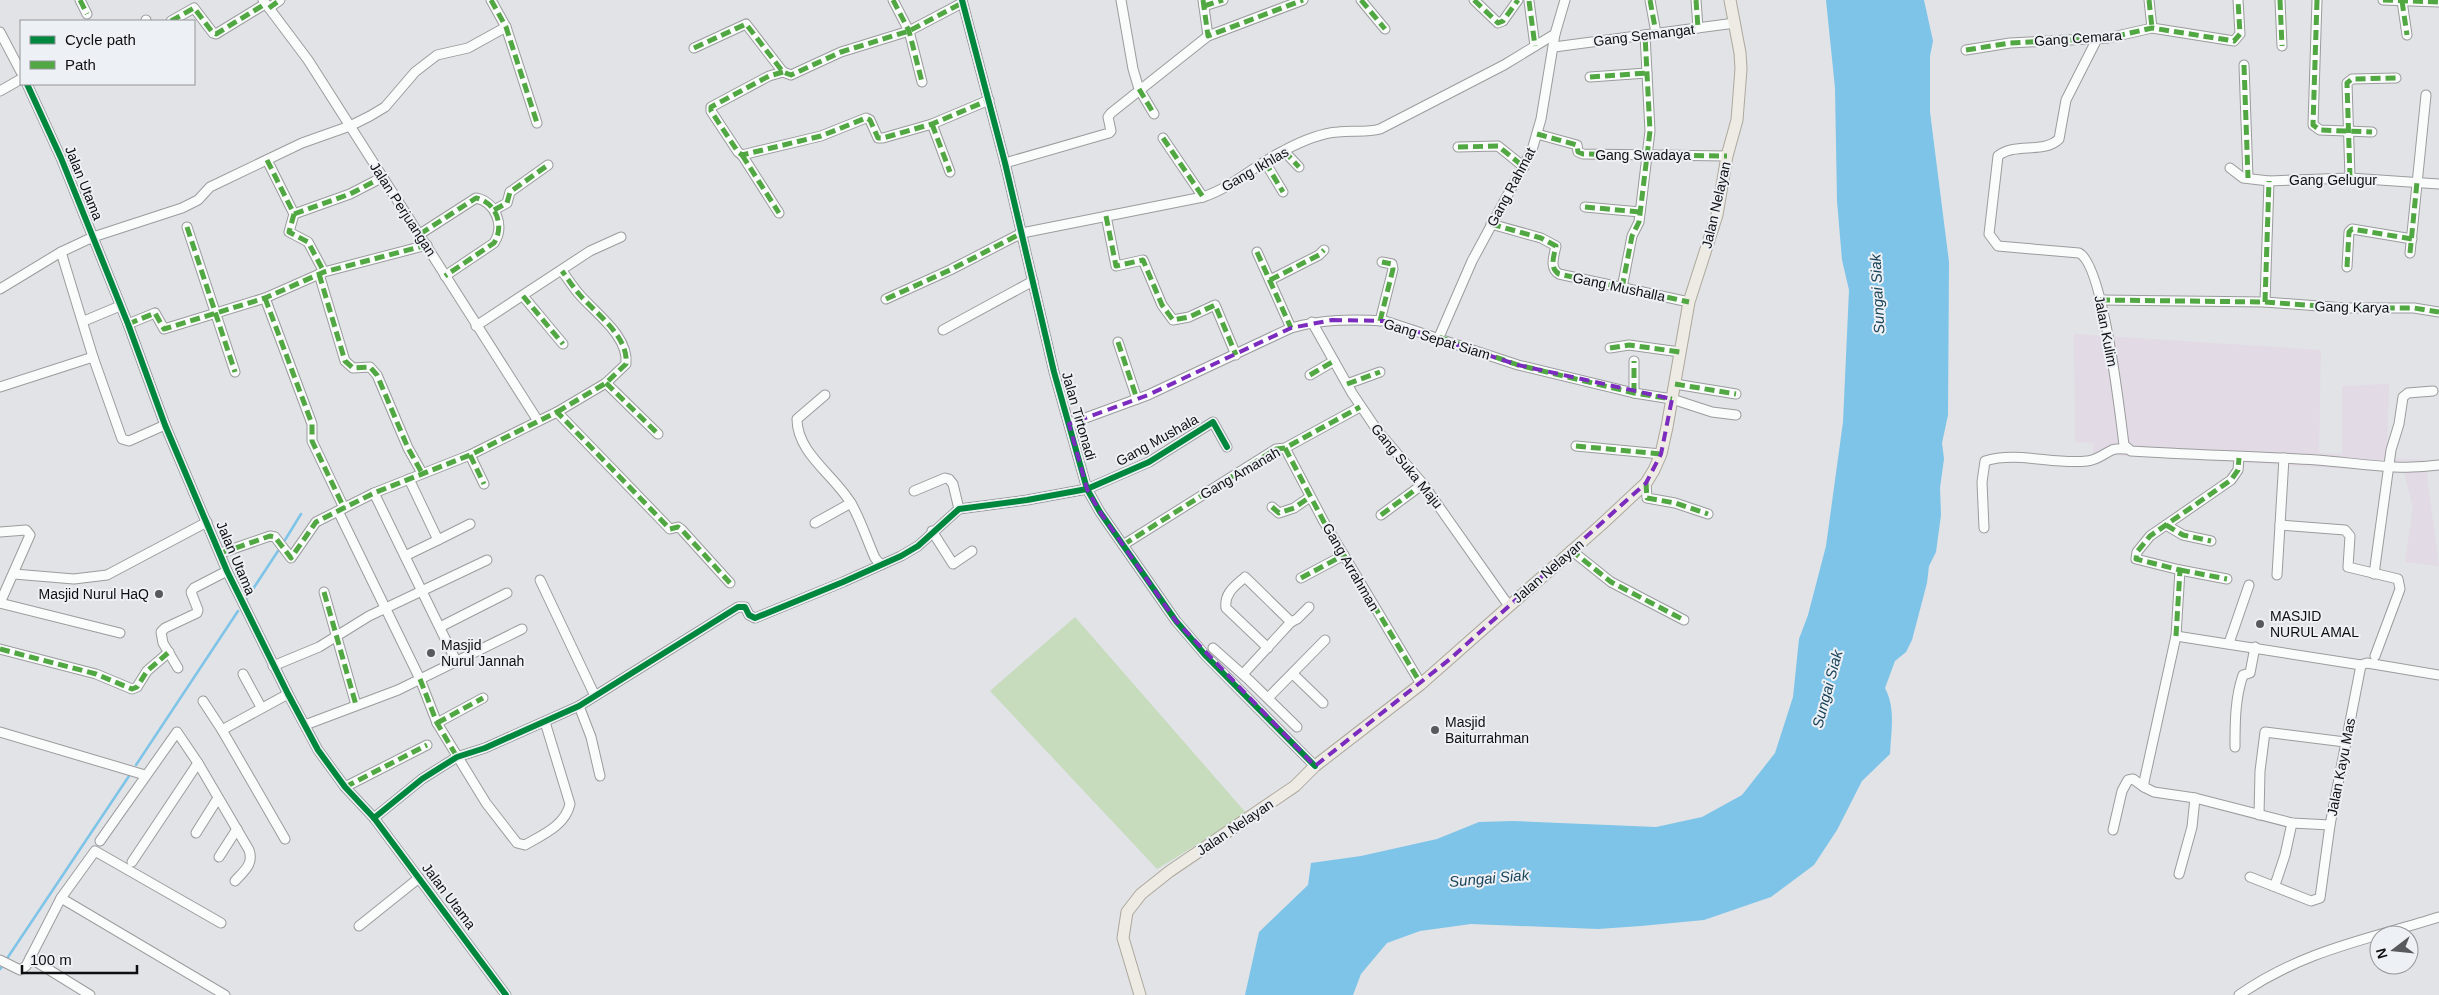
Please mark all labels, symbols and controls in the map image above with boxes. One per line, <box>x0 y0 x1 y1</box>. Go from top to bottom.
legend <box>20 20 195 85</box>
street label: Gang Semangat <box>1592 21 1696 49</box>
street label: Gang Cemara <box>2034 27 2123 49</box>
text: Cycle path <box>65 31 136 48</box>
text: Path <box>65 56 96 73</box>
street label: Gang Ikhlas <box>1219 143 1291 195</box>
street label: Jalan Utama <box>62 144 106 223</box>
street label: Gang Rahmat <box>1483 145 1539 229</box>
street label: Gang Swadaya <box>1595 147 1691 163</box>
street label: Jalan Perjuangan <box>367 159 439 259</box>
street label: Jalan Nelayan <box>1698 160 1734 250</box>
street label: Gang Gelugur <box>2289 172 2377 188</box>
water label: Sungai Siak <box>1866 252 1888 334</box>
street label: Gang Mushalla <box>1571 269 1667 305</box>
street label: Jalan Kulim <box>2091 294 2121 368</box>
street label: Gang Karya <box>2315 298 2390 316</box>
street label: Gang Sepat Siam <box>1382 315 1492 363</box>
street label: Jalan Tirtonadi <box>1059 370 1099 462</box>
street label: Gang Mushala <box>1113 411 1201 469</box>
street label: Gang Suka Maju <box>1368 420 1446 512</box>
street label: Gang Amanah <box>1197 444 1283 502</box>
street label: Jalan Utama <box>213 519 259 597</box>
street label: Gang Arrahman <box>1319 520 1383 614</box>
street label: Jalan Nelayan <box>1509 536 1587 606</box>
place label: Masjid Nurul HaQ <box>39 586 149 602</box>
marker: Masjid Nurul HaQ <box>153 588 165 600</box>
place label: MASJID NURUL AMAL <box>2270 608 2359 640</box>
marker: MASJID NURUL AMAL <box>2254 618 2266 630</box>
place label: Masjid Nurul Jannah <box>441 637 524 669</box>
marker: Masjid Nurul Jannah <box>425 647 437 659</box>
water label: Sungai Siak <box>1808 647 1846 730</box>
place label: Masjid Baiturrahman <box>1445 714 1529 746</box>
street label: Jalan Kayu Mas <box>2324 717 2358 817</box>
marker: Masjid Baiturrahman <box>1429 724 1441 736</box>
street label: Jalan Nelayan <box>1194 796 1276 858</box>
street label: Jalan Utama <box>419 860 479 932</box>
water label: Sungai Siak <box>1448 866 1531 890</box>
north arrow <box>2369 925 2419 975</box>
scale bar <box>22 942 138 974</box>
text: N <box>2372 947 2391 961</box>
text: 100 m <box>30 951 72 968</box>

